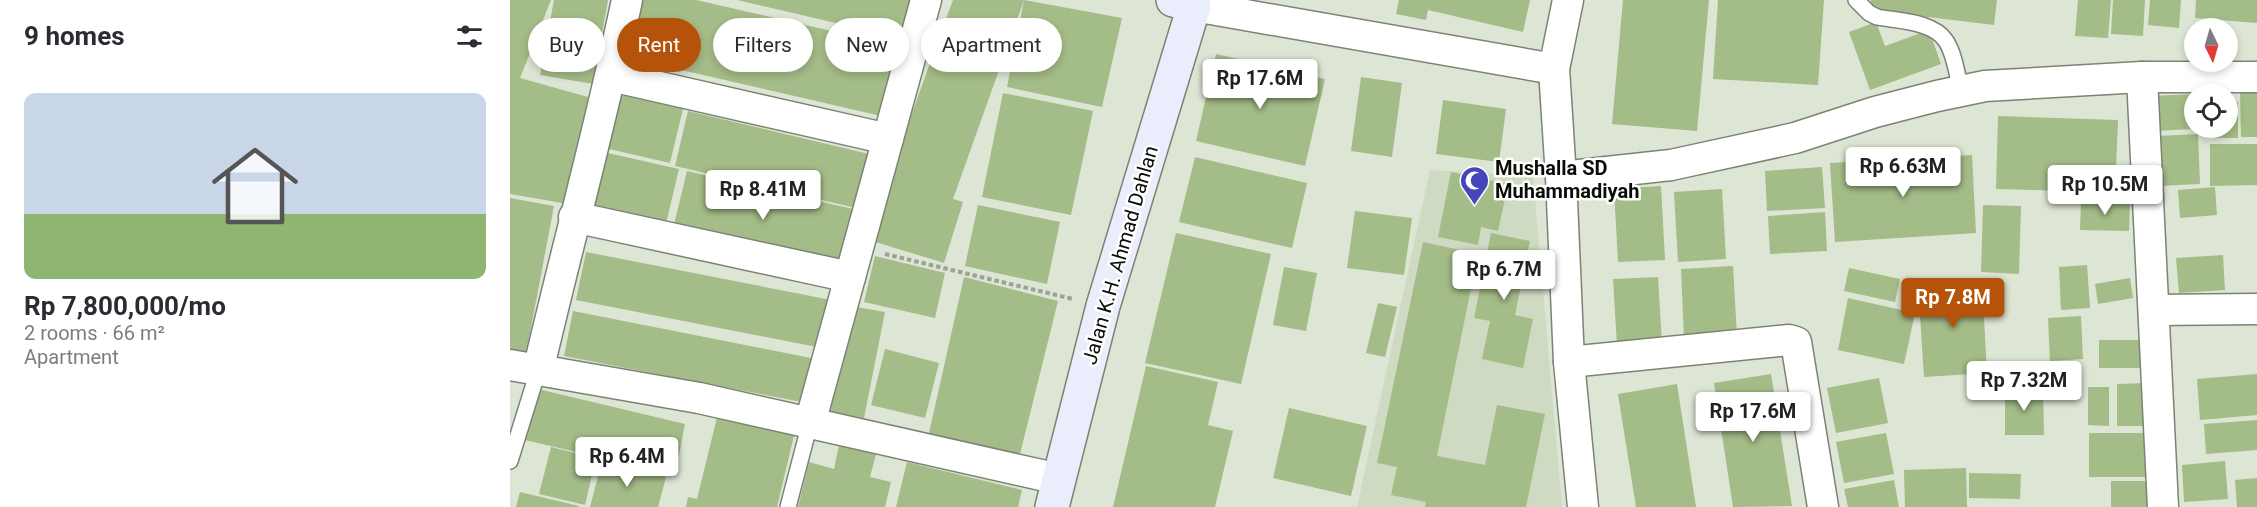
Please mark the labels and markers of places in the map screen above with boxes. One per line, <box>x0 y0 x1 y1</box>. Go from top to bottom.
pin: Rp 17.6M <box>1198 59 1322 110</box>
pin: Rp 6.63M <box>1841 147 1965 198</box>
place label: Mushalla SD Muhammadiyah <box>1495 156 1639 203</box>
mosque icon: Mushalla SD Muhammadiyah <box>1458 164 1490 206</box>
pin: Rp 10.5M <box>2043 165 2167 216</box>
pin: Rp 8.41M <box>701 170 825 221</box>
pin: Rp 6.7M <box>1449 250 1559 301</box>
pin: Rp 7.8M <box>1898 278 2008 329</box>
pin: Rp 7.32M <box>1962 361 2086 412</box>
pin: Rp 17.6M <box>1691 392 1815 443</box>
pin: Rp 6.4M <box>572 437 682 488</box>

